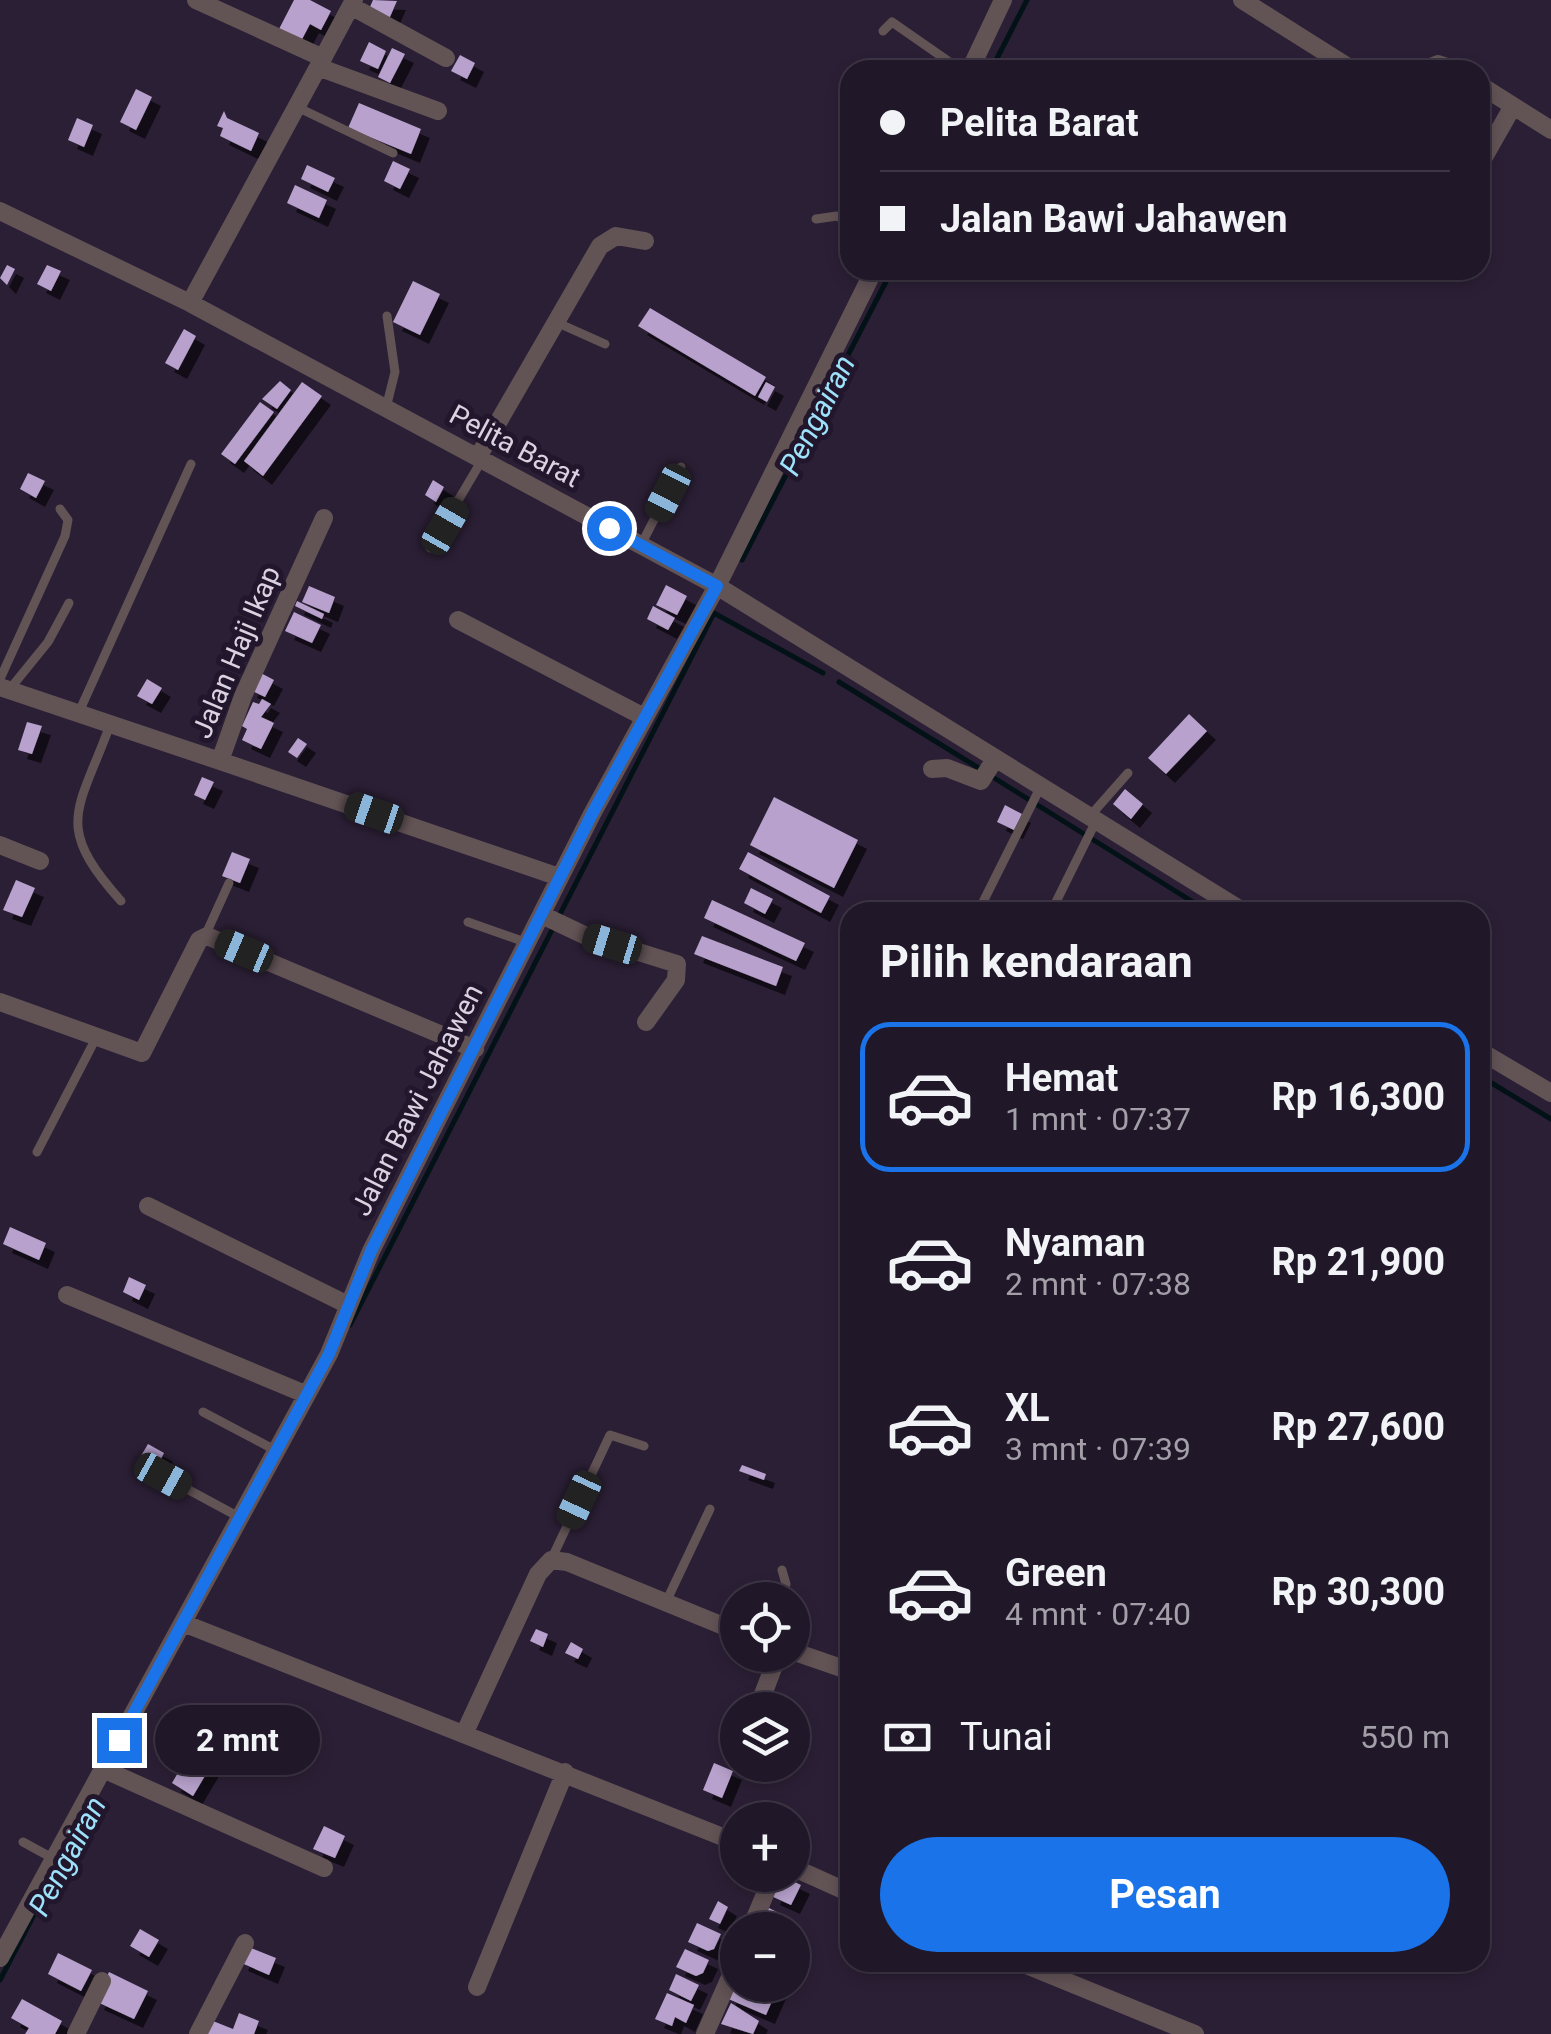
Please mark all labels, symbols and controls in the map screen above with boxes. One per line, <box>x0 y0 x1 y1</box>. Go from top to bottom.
text: Pelita Barat <box>940 101 1139 145</box>
text: Jalan Bawi Jahawen <box>940 197 1288 241</box>
water label: Pengairan <box>772 349 862 481</box>
street label: Pelita Barat <box>444 398 586 494</box>
car <box>641 459 695 527</box>
car <box>417 493 473 559</box>
route start <box>587 506 632 551</box>
street label: Jalan Haji Ikap <box>185 561 287 743</box>
car <box>341 789 407 837</box>
car <box>579 921 645 967</box>
car <box>211 925 277 977</box>
text: Pilih kendaraan <box>880 935 1193 988</box>
street label: Jalan Bawi Jahawen <box>344 979 490 1221</box>
icon: car <box>885 1052 975 1142</box>
text: Hemat <box>1005 1056 1118 1100</box>
text: Rp 16,300 <box>1271 1075 1445 1119</box>
text: 1 mnt · 07:37 <box>1005 1100 1191 1138</box>
icon: car <box>885 1217 975 1307</box>
text: Nyaman <box>1005 1221 1146 1265</box>
text: Rp 21,900 <box>1271 1240 1445 1284</box>
text: 2 mnt · 07:38 <box>1005 1265 1191 1303</box>
icon: car <box>885 1382 975 1472</box>
text: XL <box>1005 1386 1050 1430</box>
text: Rp 27,600 <box>1271 1405 1445 1449</box>
text: 3 mnt · 07:39 <box>1005 1430 1191 1468</box>
car <box>129 1448 197 1504</box>
car <box>553 1466 605 1534</box>
icon: car <box>885 1547 975 1637</box>
text: Green <box>1005 1551 1107 1595</box>
text: Rp 30,300 <box>1271 1570 1445 1614</box>
map controls <box>720 1582 810 2002</box>
button: locate <box>720 1582 810 1672</box>
text: 4 mnt · 07:40 <box>1005 1595 1191 1633</box>
button: layers <box>720 1692 810 1782</box>
callout: 2 mnt <box>154 1705 319 1775</box>
icon: cash <box>880 1710 935 1765</box>
text: Tunai <box>960 1715 1053 1759</box>
route end <box>97 1718 142 1763</box>
text: 550 m <box>1360 1718 1450 1756</box>
text: 2 mnt <box>196 1721 279 1759</box>
water label: Pengairan <box>21 1790 113 1922</box>
button: + <box>720 1802 810 1892</box>
button: Pesan <box>880 1837 1450 1952</box>
button: − <box>720 1912 810 2002</box>

